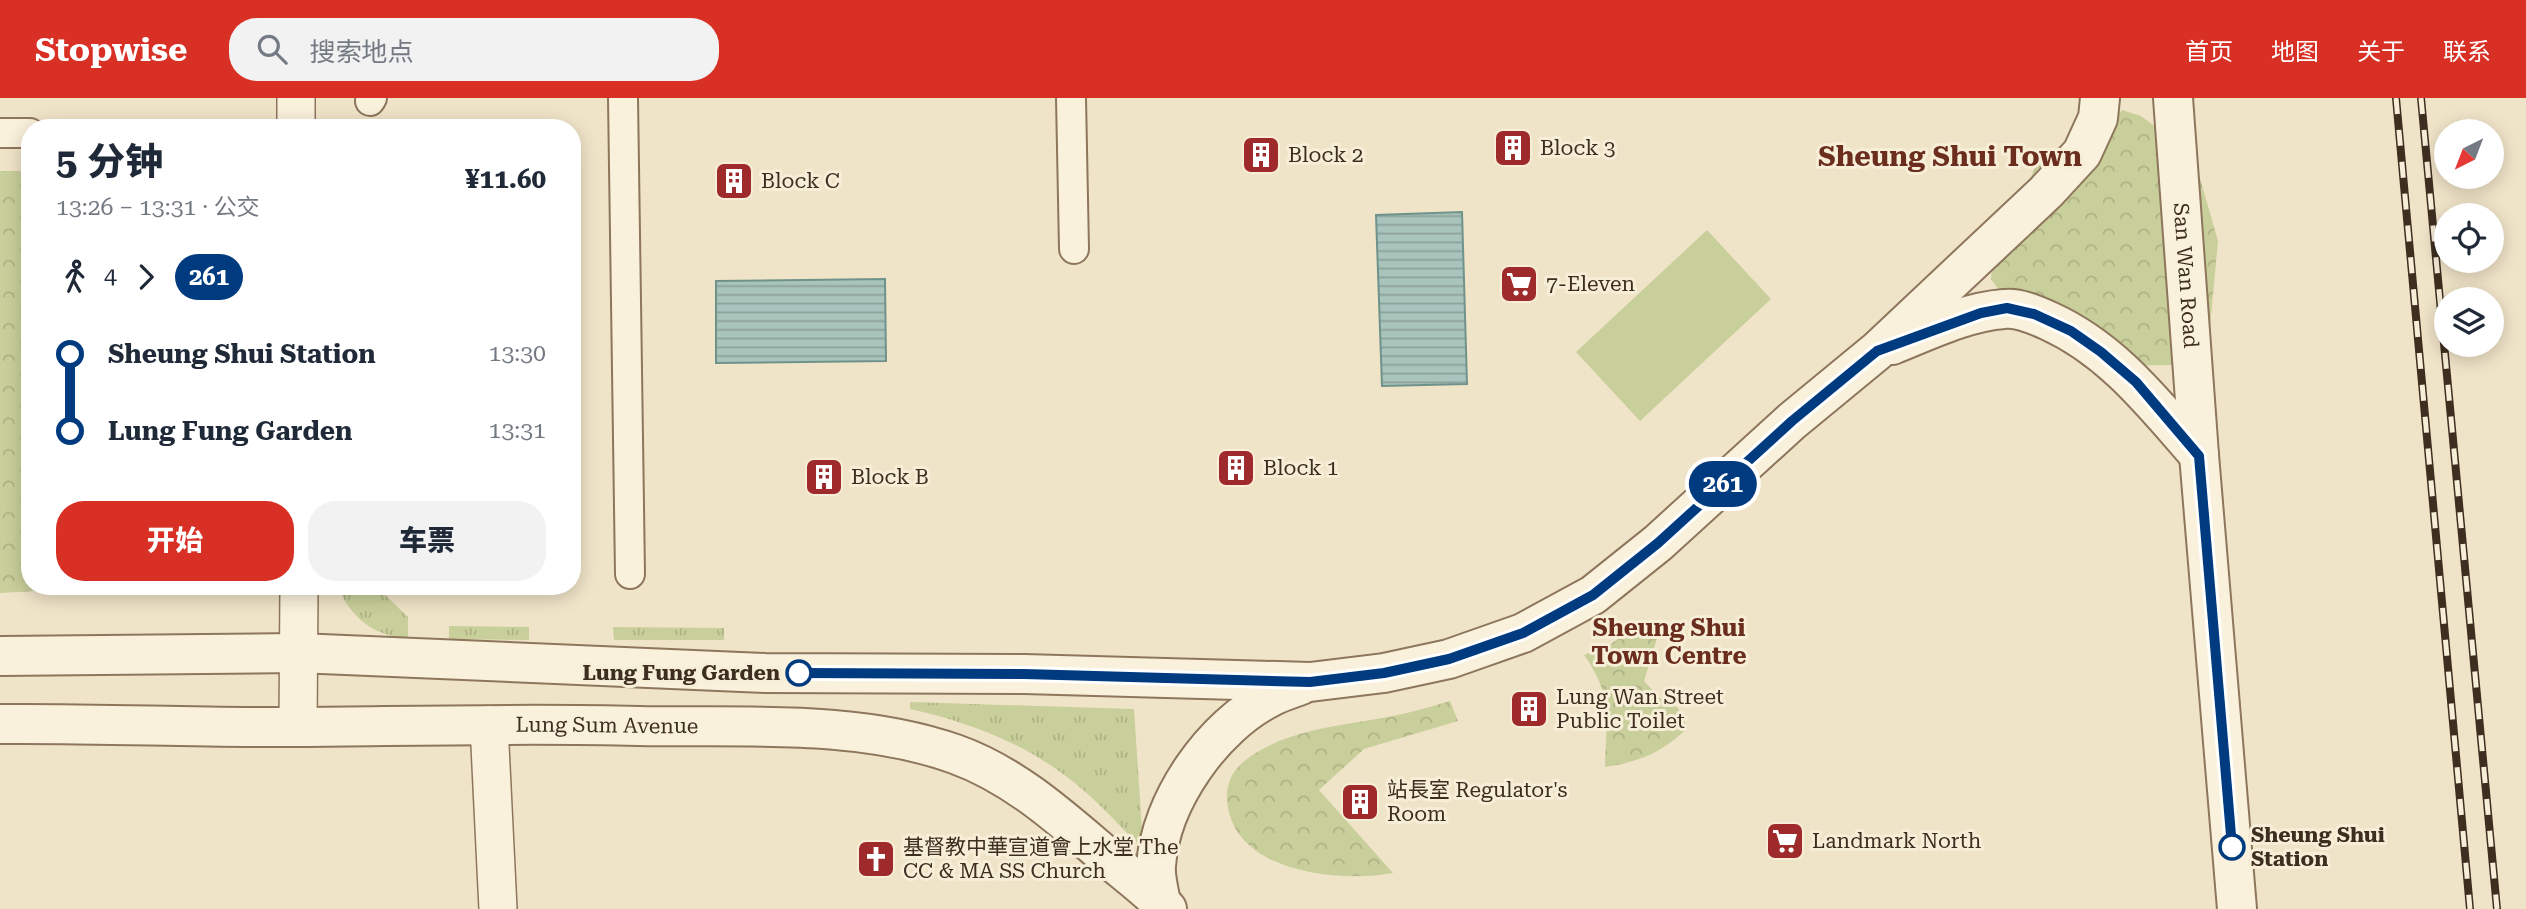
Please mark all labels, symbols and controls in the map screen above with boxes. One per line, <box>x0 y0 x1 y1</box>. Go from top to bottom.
search box <box>229 18 719 81</box>
text: Stopwise <box>35 30 187 69</box>
icon: search <box>253 30 291 68</box>
text: 搜索地点 <box>309 37 413 67</box>
text: 首页 <box>2185 38 2233 66</box>
text: 地图 <box>2271 38 2319 66</box>
text: 关于 <box>2357 38 2405 66</box>
text: 联系 <box>2443 38 2491 66</box>
north arrow <box>2434 119 2504 189</box>
map controls <box>2434 119 2504 357</box>
building icon: Block 3 <box>1492 127 1534 169</box>
building icon: Block 2 <box>1240 134 1282 176</box>
place label: Block 3 <box>1540 136 1616 160</box>
text: 5 分钟 <box>56 140 163 184</box>
district label: Sheung Shui Town <box>1818 140 2082 173</box>
place label: Block 2 <box>1288 143 1364 167</box>
building icon: Block C <box>713 160 755 202</box>
text: ¥11.60 <box>465 164 546 194</box>
place label: Block C <box>761 169 840 193</box>
text: 13:26 – 13:31 · 公交 <box>56 194 260 221</box>
street label: San Wan Road <box>2169 202 2203 350</box>
button: locate <box>2434 203 2504 273</box>
icon: walk <box>56 258 94 296</box>
icon: forward <box>127 258 165 296</box>
text: 4 <box>104 263 117 290</box>
text: 261 <box>189 263 229 291</box>
supermarket icon: 7-Eleven <box>1498 263 1540 305</box>
place label: 7-Eleven <box>1546 272 1636 296</box>
button: layers <box>2434 287 2504 357</box>
text: Sheung Shui Station <box>108 339 376 369</box>
text: 13:30 <box>489 340 546 367</box>
text: Lung Fung Garden <box>108 416 353 446</box>
text: 13:31 <box>489 417 546 444</box>
building icon: Block 1 <box>1215 447 1257 489</box>
building icon: Block B <box>803 456 845 498</box>
place label: Block 1 <box>1263 456 1339 480</box>
line badge: 261 <box>1683 461 1763 507</box>
place label: Block B <box>851 465 929 489</box>
text: 261 <box>1703 470 1743 498</box>
button: 开始 <box>56 501 294 581</box>
button: 车票 <box>308 501 546 581</box>
district label: Sheung Shui Town Centre <box>1591 614 1747 670</box>
marker: Lung Fung Garden <box>786 660 812 686</box>
place label: Lung Fung Garden <box>582 661 780 685</box>
place label: Lung Wan Street Public Toilet <box>1556 685 1724 733</box>
building icon: Lung Wan Street Public Toilet <box>1508 688 1550 730</box>
street label: Lung Sum Avenue <box>515 713 698 738</box>
place label: 站長室 Regulator's Room <box>1387 778 1568 826</box>
building icon: 站長室 Regulator's Room <box>1339 781 1381 823</box>
supermarket icon: Landmark North <box>1764 820 1806 862</box>
place label: Sheung Shui Station <box>2251 823 2385 871</box>
place label: Landmark North <box>1812 829 1982 853</box>
marker: Sheung Shui Station <box>2219 834 2245 860</box>
place label: 基督教中華宣道會上水堂 The CC & MA SS Church <box>903 835 1178 883</box>
church icon: 基督教中華宣道會上水堂 The CC & MA SS Church <box>855 838 897 880</box>

